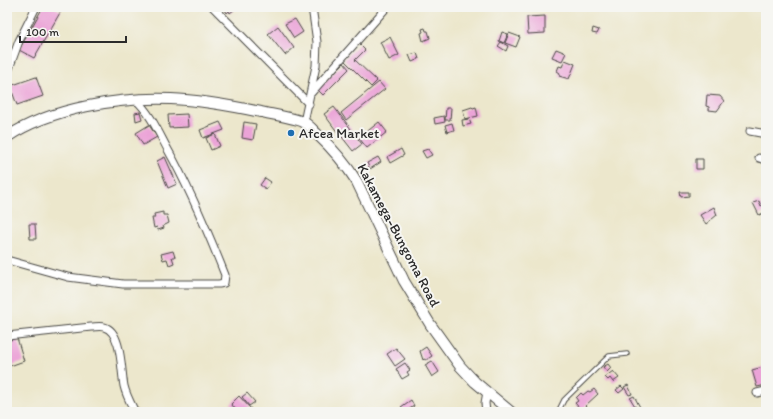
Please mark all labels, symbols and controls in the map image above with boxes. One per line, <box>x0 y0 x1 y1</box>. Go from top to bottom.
scale bar <box>20 18 126 44</box>
text: 100 m <box>26 25 59 39</box>
place label: Afcea Market <box>299 125 379 142</box>
marker: Afcea Market <box>286 128 296 138</box>
street label: Kakamega-Bungoma Road <box>353 161 444 310</box>

